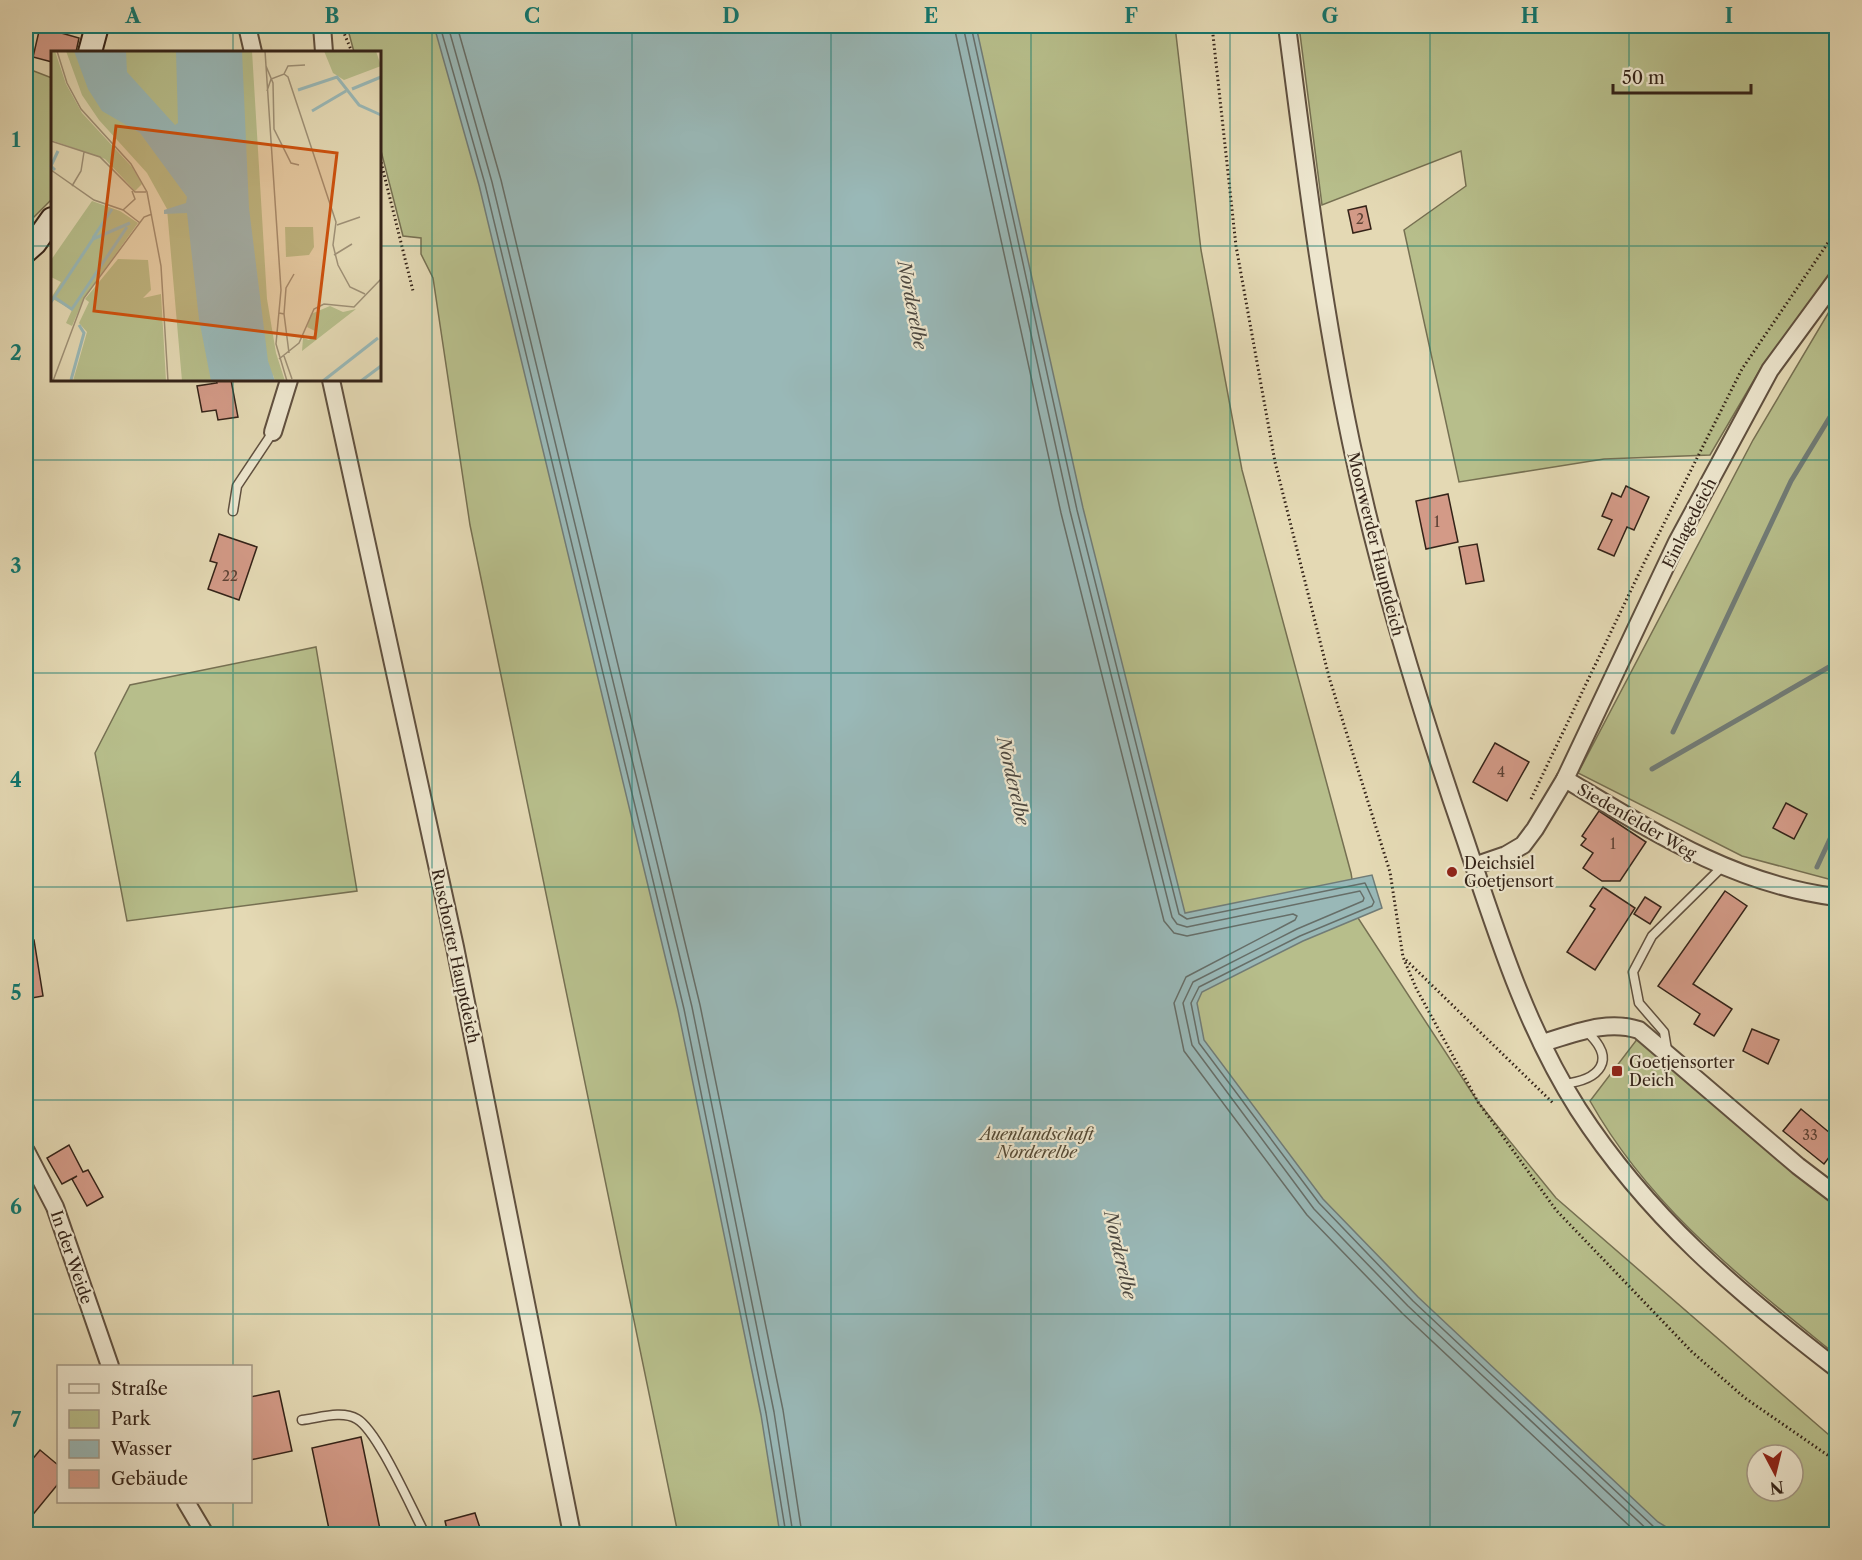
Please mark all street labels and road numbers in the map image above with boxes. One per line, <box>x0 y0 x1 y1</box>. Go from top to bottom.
street label: Moorwerder Hauptdeich <box>1343 450 1409 638</box>
street label: Einlagedeich <box>1658 475 1720 571</box>
street label: Siedenfelder Weg <box>1574 779 1700 863</box>
street label: Ruschorter Hauptdeich <box>428 867 484 1045</box>
street label: In der Weide <box>47 1208 97 1307</box>

